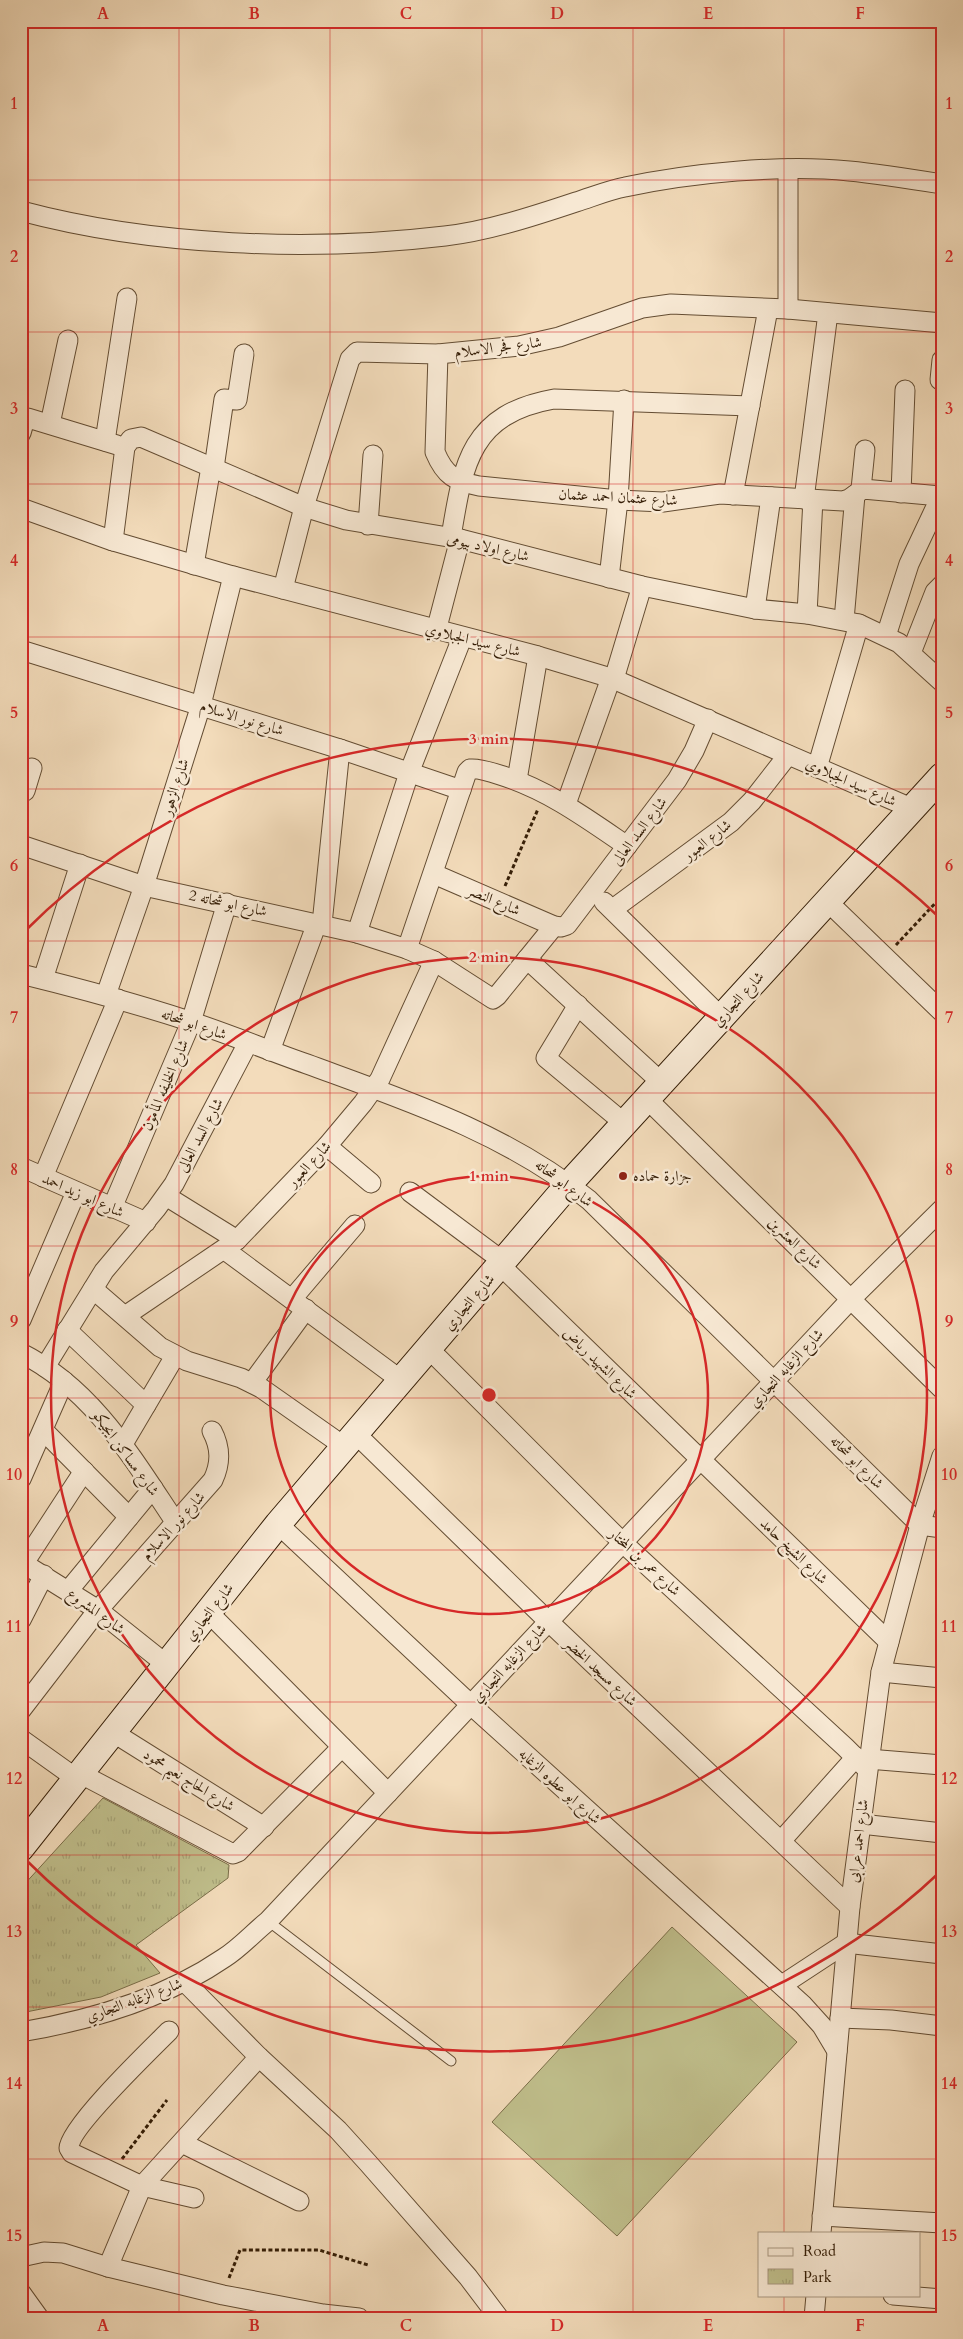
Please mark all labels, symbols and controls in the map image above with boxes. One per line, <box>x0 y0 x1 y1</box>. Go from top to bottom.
text: A <box>97 3 109 25</box>
text: B <box>248 3 260 25</box>
text: C <box>400 3 412 25</box>
text: D <box>550 3 564 25</box>
text: E <box>703 3 713 25</box>
text: F <box>855 3 865 25</box>
text: 1 <box>10 93 18 115</box>
text: 1 <box>945 93 953 115</box>
text: 2 <box>10 246 18 268</box>
text: 2 <box>945 246 953 268</box>
street label: شارع فجر الاسلام <box>453 332 543 365</box>
text: 3 <box>10 398 18 420</box>
text: 3 <box>945 398 953 420</box>
street label: شارع عثمان احمد عثمان <box>558 484 678 513</box>
street label: شارع اولاد بيومى <box>444 528 531 569</box>
text: 4 <box>10 550 18 572</box>
text: 4 <box>945 550 953 572</box>
street label: شارع سيد الجبلاوي <box>423 618 523 664</box>
street label: شارع نور الاسلام <box>197 696 286 743</box>
text: 5 <box>10 702 18 724</box>
text: 5 <box>945 702 953 724</box>
text: 3 min <box>469 729 509 749</box>
street label: شارع سيد الجبلاوي <box>801 753 900 814</box>
street label: شارع الزهور <box>156 756 196 821</box>
street label: شارع السد العالى <box>607 793 674 871</box>
street label: شارع العبور <box>677 815 737 869</box>
text: 6 <box>10 855 18 877</box>
text: 6 <box>945 855 953 877</box>
street label: شارع النصر <box>462 879 523 923</box>
street label: شارع ابو شحاته 2 <box>186 885 269 924</box>
text: 2 min <box>469 947 509 967</box>
street label: شارع التجاري <box>708 967 771 1033</box>
street label: شارع ابو شحاته <box>158 1004 229 1047</box>
text: 7 <box>10 1007 18 1029</box>
text: 7 <box>945 1007 953 1029</box>
street label: شارع الخليفه المأمون <box>136 1036 196 1135</box>
street label: شارع السد العالى <box>172 1094 231 1177</box>
street label: شارع العبور <box>281 1137 338 1195</box>
street label: شارع ابو شحاته <box>529 1155 597 1214</box>
text: 8 <box>10 1159 18 1181</box>
text: 8 <box>945 1159 953 1181</box>
text: 1 min <box>469 1166 509 1186</box>
place label: جزارة حماده <box>633 1166 692 1186</box>
street label: شارع ابو زيد احمد <box>38 1168 127 1225</box>
marker: جزارة حماده <box>617 1170 629 1182</box>
street label: شارع العشرين <box>762 1212 826 1276</box>
street label: شارع التجاري <box>439 1270 501 1336</box>
text: 9 <box>10 1311 18 1333</box>
text: 9 <box>945 1311 953 1333</box>
street label: شارع الشهيد رياض <box>557 1323 641 1406</box>
street label: شارع الزغابه التجاري <box>744 1324 830 1414</box>
centre of rings <box>480 1386 498 1404</box>
street label: شارع مساكن ايجيكو <box>84 1404 164 1502</box>
street label: شارع ابو شحاته <box>824 1431 888 1495</box>
text: 10 <box>6 1464 22 1486</box>
text: 10 <box>941 1464 957 1486</box>
street label: شارع نور الاسلام <box>137 1487 212 1567</box>
street label: شارع الشيخ حامد <box>753 1514 832 1591</box>
street label: شارع عمر بن المختار <box>601 1522 685 1603</box>
street label: شارع التجاري <box>180 1579 240 1647</box>
street label: شارع المشروع <box>61 1583 129 1641</box>
text: 11 <box>6 1616 22 1638</box>
text: 11 <box>941 1616 957 1638</box>
street label: شارع الزغابه التجاري <box>467 1619 553 1709</box>
street label: شارع مسجد الخضر <box>557 1632 642 1713</box>
street label: شارع الحاج نعيم محمود <box>137 1744 238 1820</box>
street label: شارع ابو عطوه الزغابه <box>513 1744 605 1831</box>
text: 12 <box>6 1768 22 1790</box>
text: 12 <box>941 1768 957 1790</box>
street label: شارع احمد عرابى <box>843 1798 876 1884</box>
text: 13 <box>6 1921 22 1943</box>
text: 13 <box>941 1921 957 1943</box>
street label: شارع الزغابه التجاري <box>83 1973 186 2030</box>
text: 14 <box>6 2073 22 2095</box>
text: 14 <box>941 2073 957 2095</box>
text: 15 <box>6 2225 22 2247</box>
text: 15 <box>941 2225 957 2247</box>
legend <box>758 2232 920 2296</box>
text: Road <box>803 2241 836 2261</box>
text: Park <box>803 2267 832 2287</box>
text: A <box>97 2315 109 2337</box>
text: B <box>248 2315 260 2337</box>
text: C <box>400 2315 412 2337</box>
text: D <box>550 2315 564 2337</box>
text: E <box>703 2315 713 2337</box>
text: F <box>855 2315 865 2337</box>

